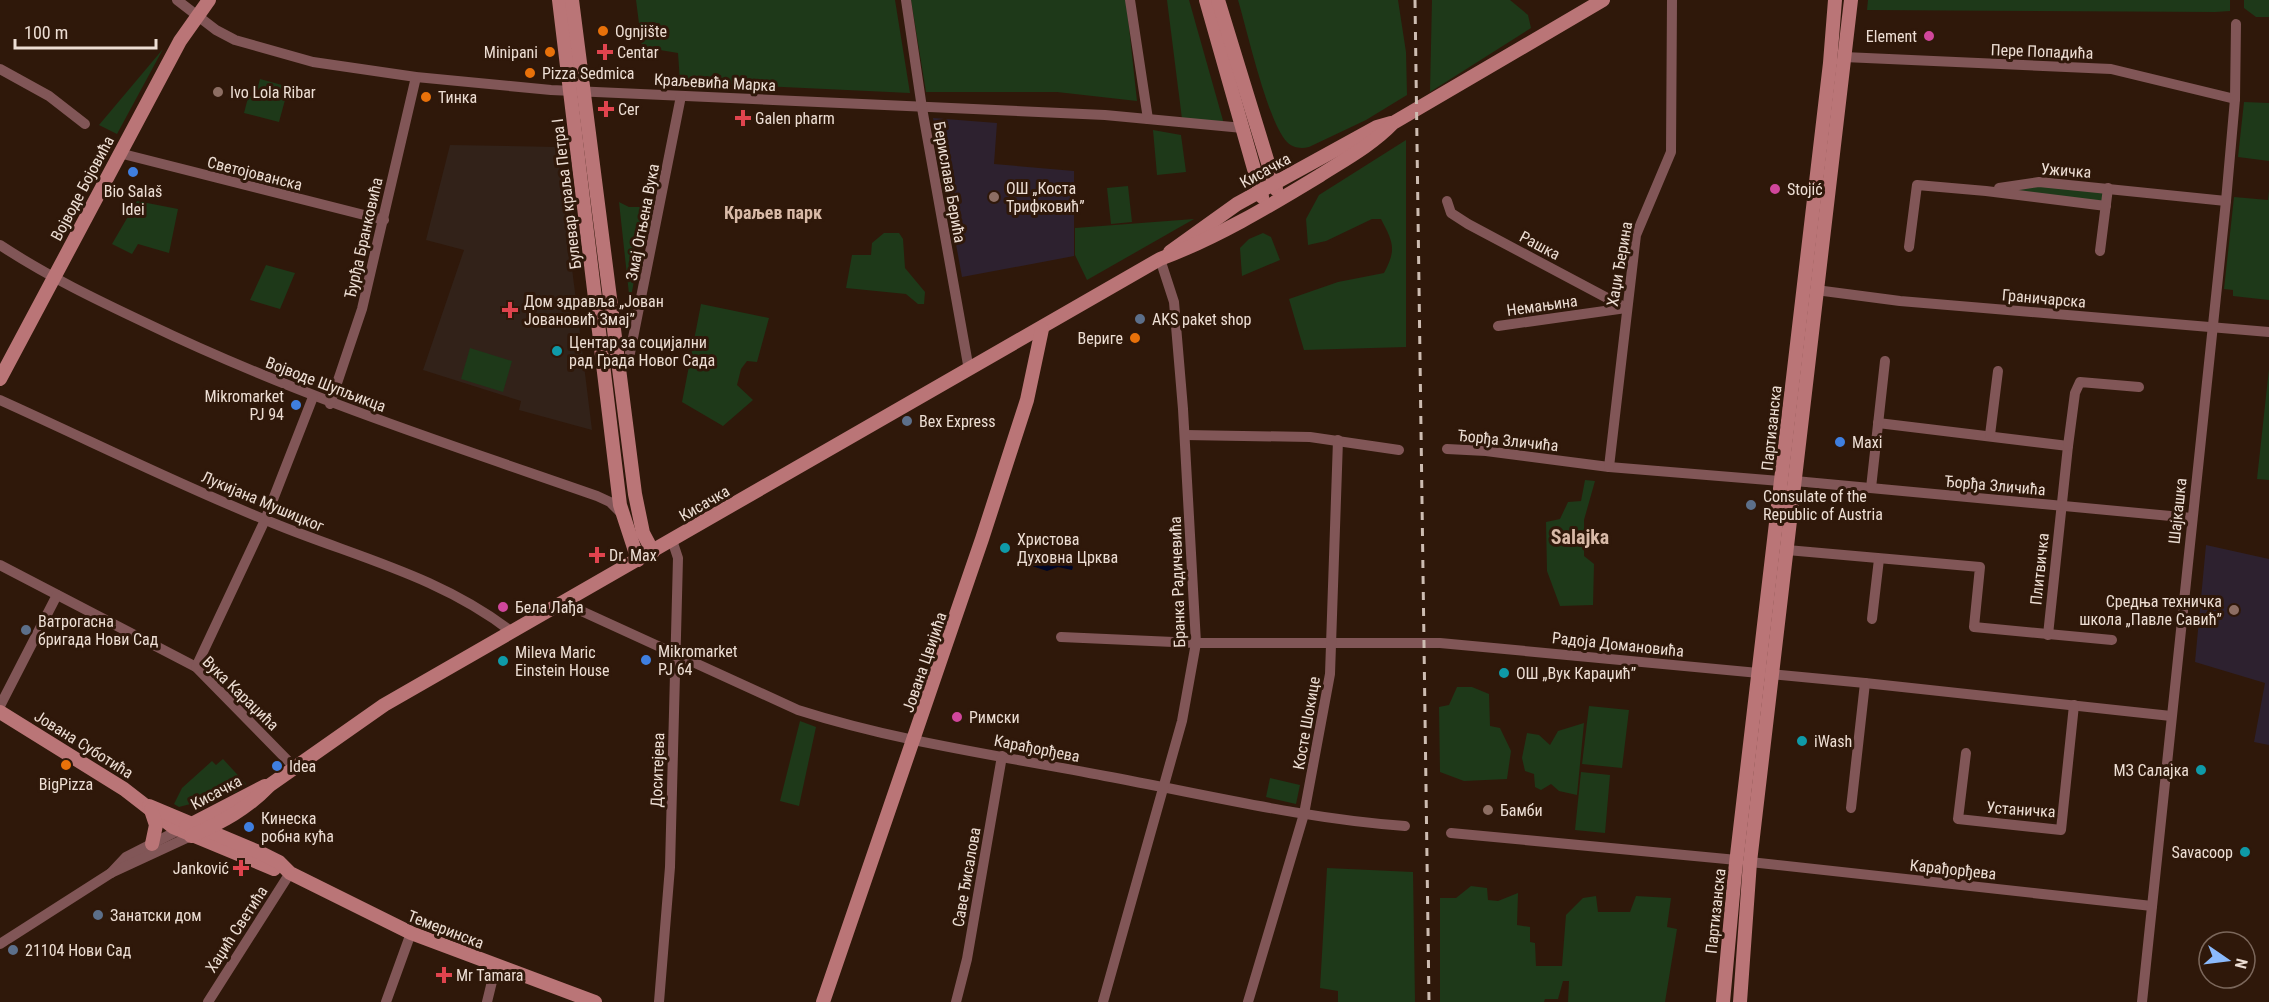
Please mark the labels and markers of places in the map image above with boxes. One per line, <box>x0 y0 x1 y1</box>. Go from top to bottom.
place label: Ognjište <box>615 22 667 41</box>
marker: Ognjište <box>596 24 610 38</box>
place label: Element <box>1866 27 1917 46</box>
marker: Element <box>1922 29 1936 43</box>
place label: Minipani <box>484 43 538 62</box>
place label: Centar <box>617 43 659 62</box>
marker: Minipani <box>543 45 557 59</box>
marker: Centar <box>598 45 612 59</box>
place label: Pizza Sedmica <box>542 64 634 83</box>
marker: Pizza Sedmica <box>523 66 537 80</box>
place label: Ivo Lola Ribar <box>230 83 316 102</box>
marker: Ivo Lola Ribar <box>211 85 225 99</box>
place label: Тинка <box>438 88 477 107</box>
marker: Тинка <box>419 90 433 104</box>
place label: Cer <box>618 100 640 119</box>
marker: Cer <box>599 102 613 116</box>
place label: Galen pharm <box>755 109 835 128</box>
marker: Galen pharm <box>736 111 750 125</box>
marker: Bio Salaš Idei <box>126 165 140 179</box>
place label: ОШ „Коста Трифковић” <box>1006 179 1085 216</box>
place label: Stojić <box>1787 180 1823 199</box>
place label: Bio Salaš Idei <box>104 182 162 219</box>
marker: Stojić <box>1768 182 1782 196</box>
marker: ОШ „Коста Трифковић” <box>987 190 1001 204</box>
place label: Дом здравља „Јован Јовановић Змај” <box>524 292 664 329</box>
marker: Дом здравља „Јован Јовановић Змај” <box>501 301 519 319</box>
place label: AKS paket shop <box>1152 310 1251 329</box>
marker: AKS paket shop <box>1133 312 1147 326</box>
place label: Вериге <box>1077 329 1123 348</box>
marker: Вериге <box>1128 331 1142 345</box>
place label: Центар за социјални рад Града Новог Сада <box>569 333 715 370</box>
marker: Центар за социјални рад Града Новог Сада <box>550 344 564 358</box>
place label: Mikromarket PJ 94 <box>204 387 284 424</box>
marker: Mikromarket PJ 94 <box>289 398 303 412</box>
place label: Bex Express <box>919 412 996 431</box>
marker: Bex Express <box>900 414 914 428</box>
place label: Maxi <box>1852 433 1882 452</box>
marker: Maxi <box>1833 435 1847 449</box>
place label: Consulate of the Republic of Austria <box>1763 487 1883 524</box>
marker: Consulate of the Republic of Austria <box>1744 498 1758 512</box>
place label: Христова Духовна Црква <box>1017 530 1118 567</box>
marker: Христова Духовна Црква <box>998 541 1012 555</box>
place label: Dr. Max <box>609 546 657 565</box>
marker: Dr. Max <box>590 548 604 562</box>
place label: Средња техничка школа „Павле Савић” <box>2079 592 2222 629</box>
place label: Бела Лађа <box>515 598 584 617</box>
marker: Бела Лађа <box>496 600 510 614</box>
marker: Средња техничка школа „Павле Савић” <box>2227 603 2241 617</box>
place label: Ватрогасна бригада Нови Сад <box>38 612 159 649</box>
marker: Ватрогасна бригада Нови Сад <box>19 623 33 637</box>
place label: Mikromarket PJ 64 <box>658 642 738 679</box>
place label: Mileva Maric Einstein House <box>515 643 609 680</box>
marker: Mikromarket PJ 64 <box>639 653 653 667</box>
marker: Mileva Maric Einstein House <box>496 654 510 668</box>
place label: ОШ „Вук Караџић” <box>1516 664 1636 683</box>
marker: ОШ „Вук Караџић” <box>1497 666 1511 680</box>
place label: Римски <box>969 708 1020 727</box>
marker: Римски <box>950 710 964 724</box>
place label: iWash <box>1814 732 1852 751</box>
marker: iWash <box>1795 734 1809 748</box>
place label: Idea <box>289 757 316 776</box>
marker: BigPizza <box>59 758 73 772</box>
marker: Idea <box>270 759 284 773</box>
place label: МЗ Салајка <box>2113 761 2189 780</box>
marker: МЗ Салајка <box>2194 763 2208 777</box>
place label: BigPizza <box>39 775 93 794</box>
place label: Бамби <box>1500 801 1543 820</box>
marker: Бамби <box>1481 803 1495 817</box>
place label: Кинеска робна кућа <box>261 809 334 846</box>
marker: Кинеска робна кућа <box>242 820 256 834</box>
place label: Savacoop <box>2171 843 2233 862</box>
marker: Savacoop <box>2238 845 2252 859</box>
place label: Janković <box>173 859 229 878</box>
marker: Janković <box>234 861 248 875</box>
place label: Занатски дом <box>110 906 202 925</box>
marker: Занатски дом <box>91 908 105 922</box>
place label: 21104 Нови Сад <box>25 941 132 960</box>
marker: 21104 Нови Сад <box>6 943 20 957</box>
place label: Mr Tamara <box>456 966 523 985</box>
marker: Mr Tamara <box>437 968 451 982</box>

